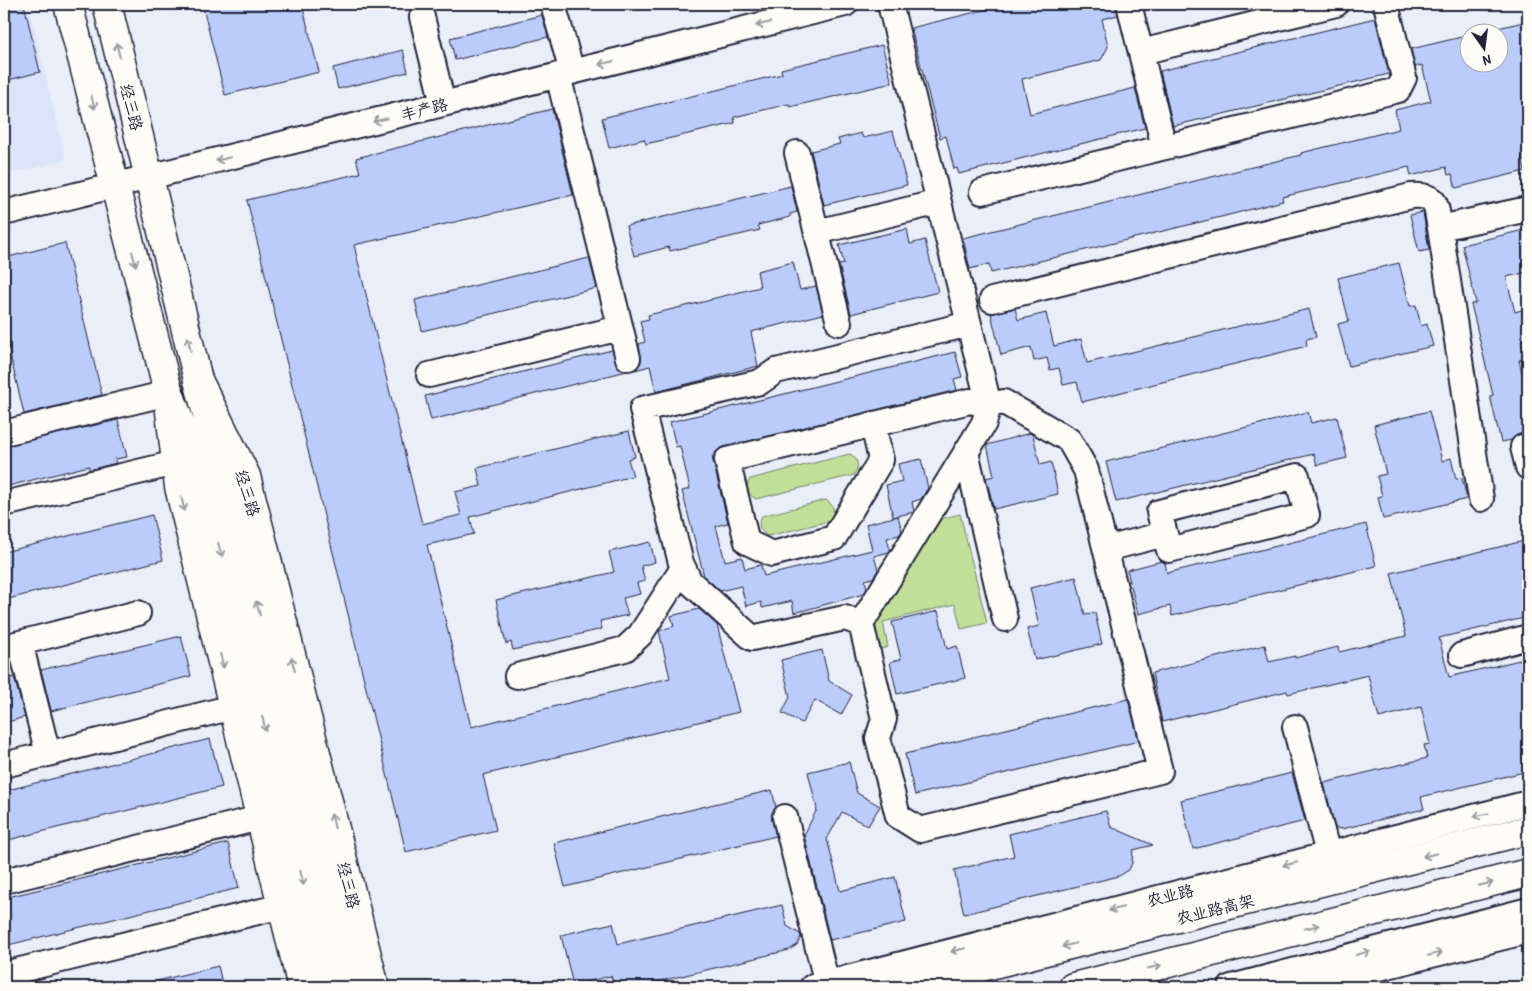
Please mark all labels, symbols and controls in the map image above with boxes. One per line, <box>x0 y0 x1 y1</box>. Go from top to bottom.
one-way arrow <box>756 20 772 29</box>
north arrow <box>1460 22 1510 72</box>
one-way arrow <box>113 43 122 59</box>
text: N <box>1481 51 1493 71</box>
one-way arrow <box>598 59 614 68</box>
street label: 经三路 <box>116 81 148 133</box>
one-way arrow <box>89 93 98 109</box>
street label: 丰产路 <box>398 93 450 125</box>
one-way arrow <box>373 115 389 125</box>
one-way arrow <box>215 155 231 164</box>
one-way arrow <box>130 251 139 267</box>
one-way arrow <box>184 337 193 353</box>
street label: 经三路 <box>230 467 266 519</box>
one-way arrow <box>179 495 188 511</box>
one-way arrow <box>216 541 225 557</box>
one-way arrow <box>253 600 262 616</box>
one-way arrow <box>217 653 227 669</box>
one-way arrow <box>288 656 297 672</box>
one-way arrow <box>259 716 269 732</box>
one-way arrow <box>1474 811 1490 820</box>
one-way arrow <box>328 814 337 830</box>
one-way arrow <box>1423 851 1439 860</box>
street label: 经三路 <box>333 859 365 911</box>
one-way arrow <box>1282 860 1298 869</box>
one-way arrow <box>298 869 307 885</box>
street label: 农业路 <box>1144 879 1196 911</box>
one-way arrow <box>1478 879 1494 888</box>
street label: 农业路高架 <box>1174 889 1256 929</box>
one-way arrow <box>1108 905 1124 914</box>
one-way arrow <box>1303 922 1319 932</box>
one-way arrow <box>1061 941 1077 951</box>
one-way arrow <box>951 946 967 955</box>
one-way arrow <box>1355 948 1371 957</box>
one-way arrow <box>1427 949 1443 959</box>
one-way arrow <box>1146 962 1162 971</box>

